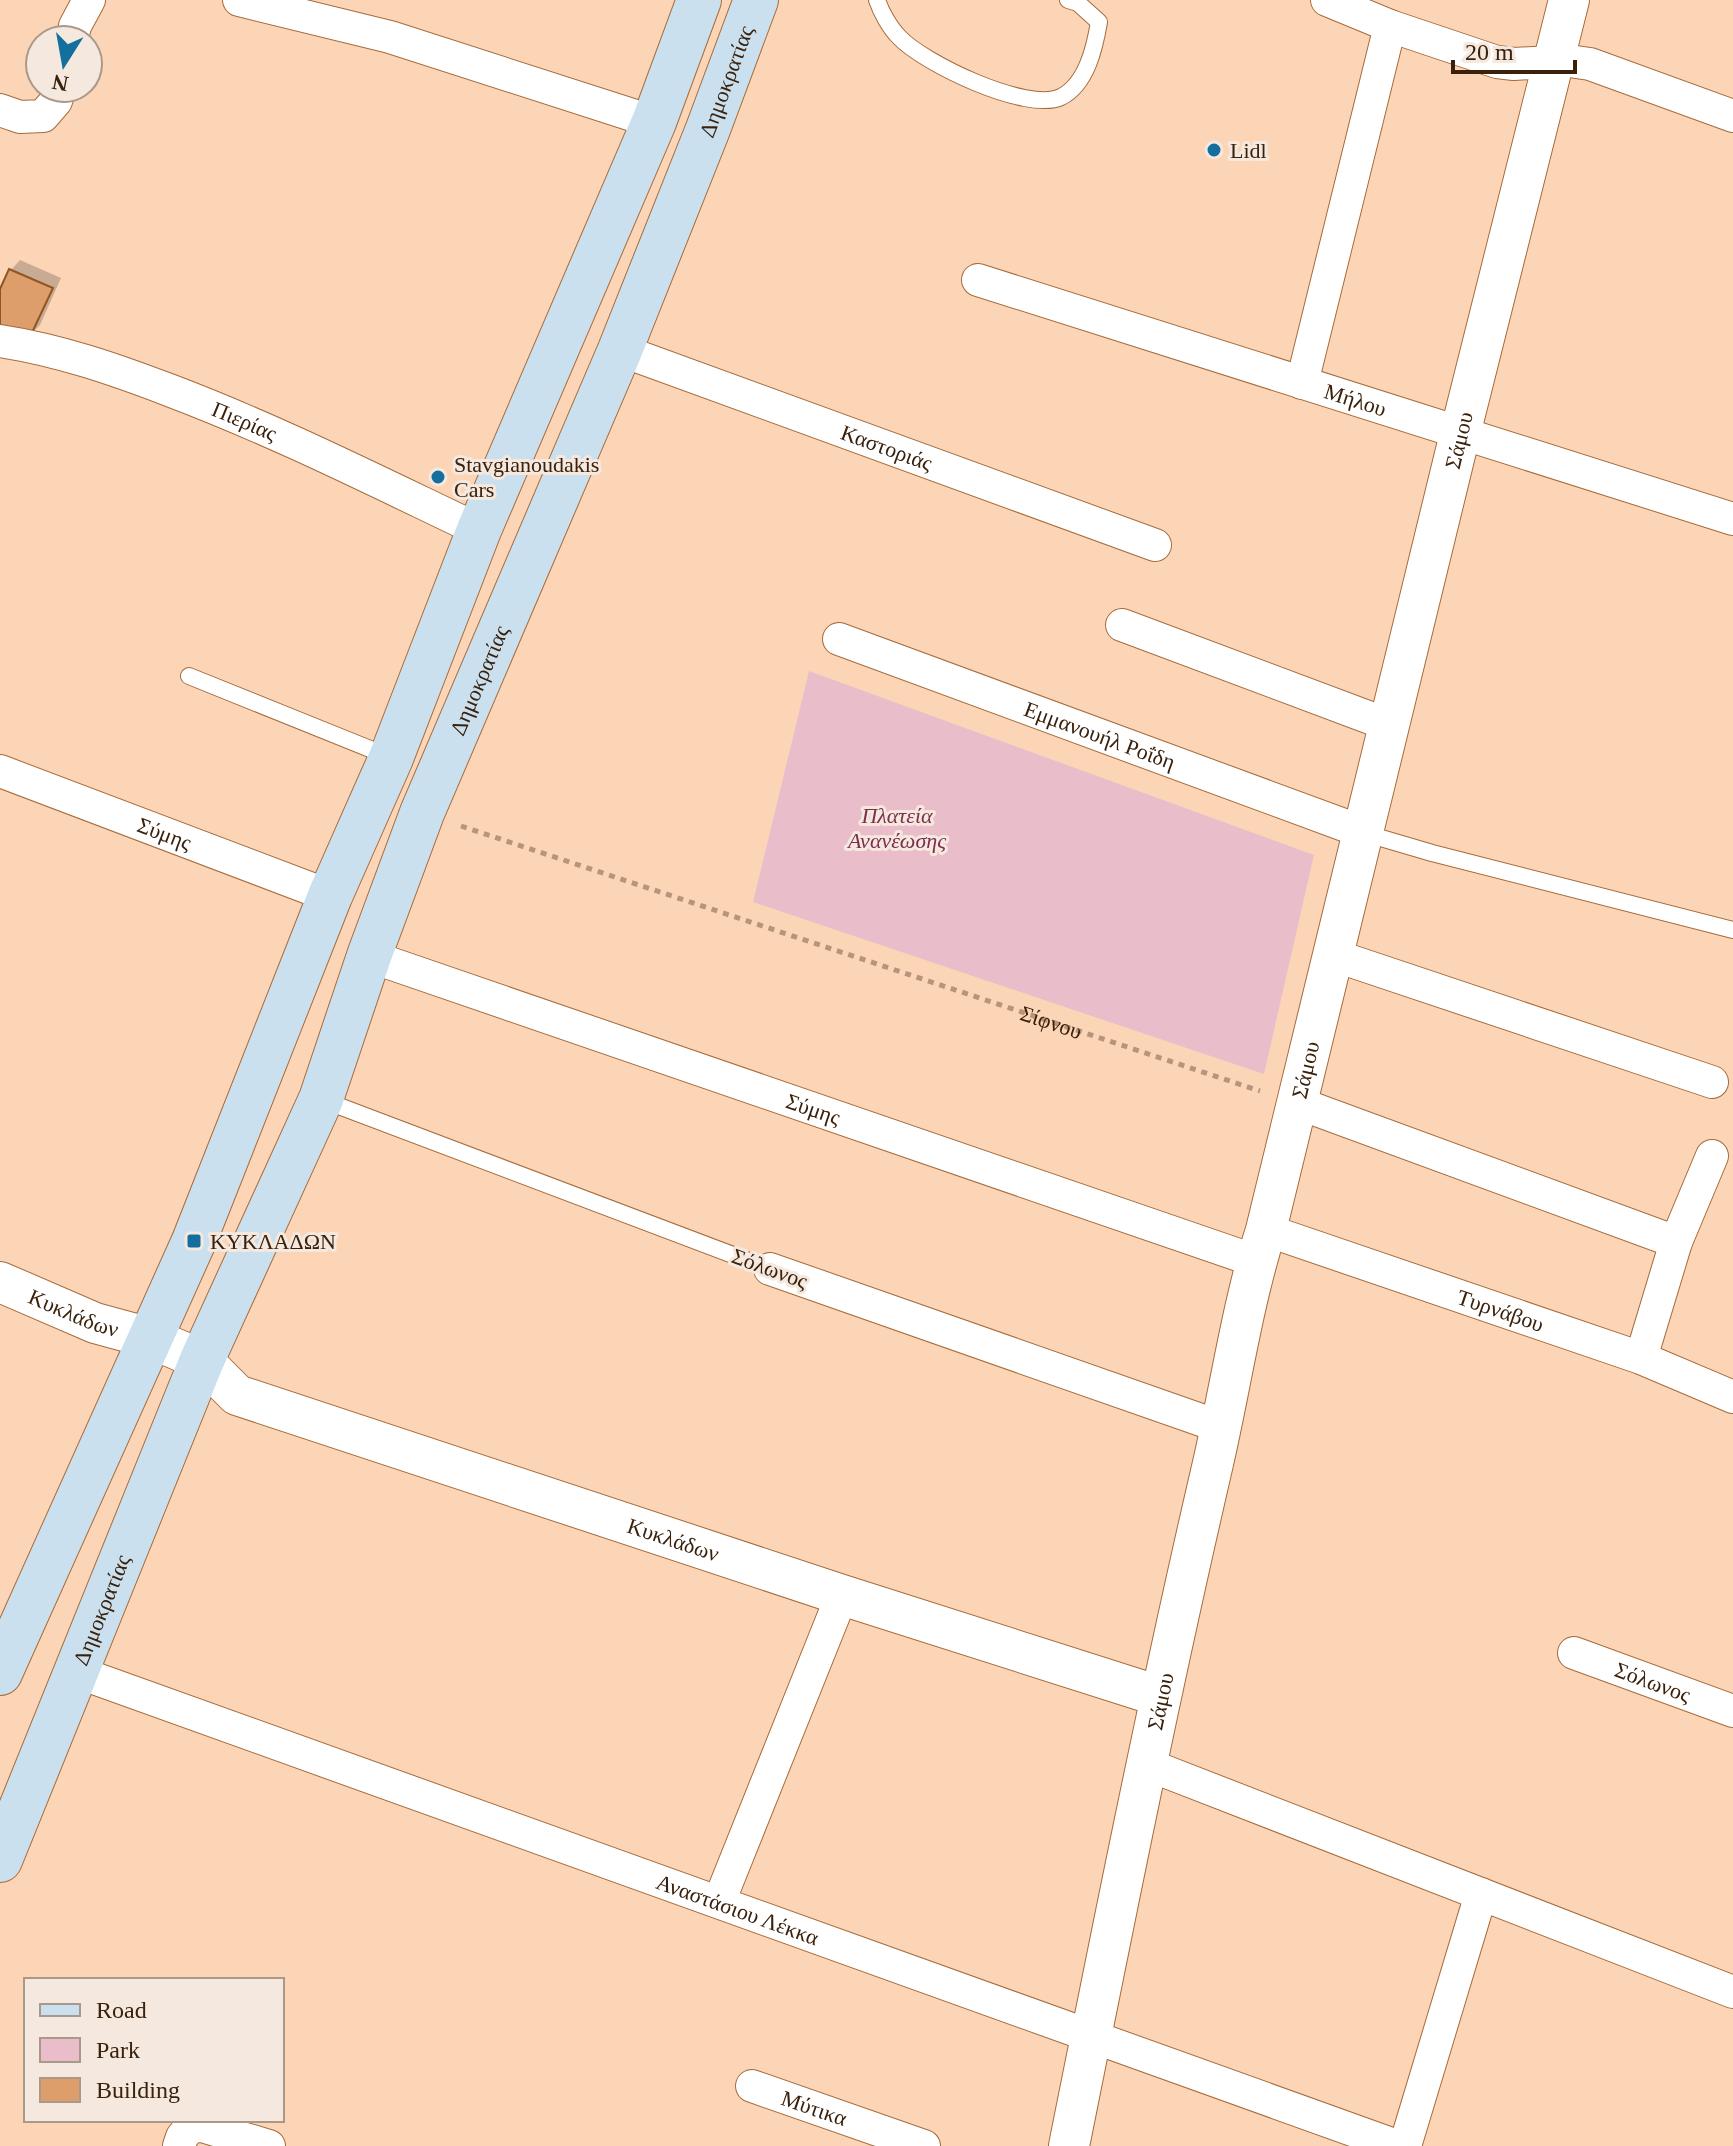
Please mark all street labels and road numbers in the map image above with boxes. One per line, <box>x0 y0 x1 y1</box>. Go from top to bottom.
street label: Δημοκρατίας <box>694 22 759 141</box>
street label: Μήλου <box>1321 378 1390 422</box>
street label: Πιερίας <box>208 396 281 446</box>
street label: Σάμου <box>1440 409 1478 471</box>
street label: Καστοριάς <box>838 420 936 476</box>
street label: Δημοκρατίας <box>445 621 514 739</box>
street label: Εμμανουήλ Ροΐδη <box>1021 696 1179 775</box>
street label: Σύμης <box>134 812 195 855</box>
street label: Σίφνου <box>1017 1000 1085 1044</box>
street label: Σάμου <box>1287 1039 1325 1101</box>
street label: Σύμης <box>783 1088 844 1130</box>
street label: Σόλωνος <box>729 1243 811 1294</box>
street label: Κυκλάδων <box>25 1284 121 1342</box>
street label: Τυρνάβου <box>1454 1284 1547 1337</box>
street label: Κυκλάδων <box>624 1513 722 1566</box>
street label: Δημοκρατίας <box>68 1551 135 1669</box>
street label: Σόλωνος <box>1612 1657 1694 1708</box>
street label: Σάμου <box>1142 1670 1179 1732</box>
street label: Αναστάσιου Λέκκα <box>653 1869 823 1950</box>
street label: Μύτικα <box>778 2085 851 2131</box>

